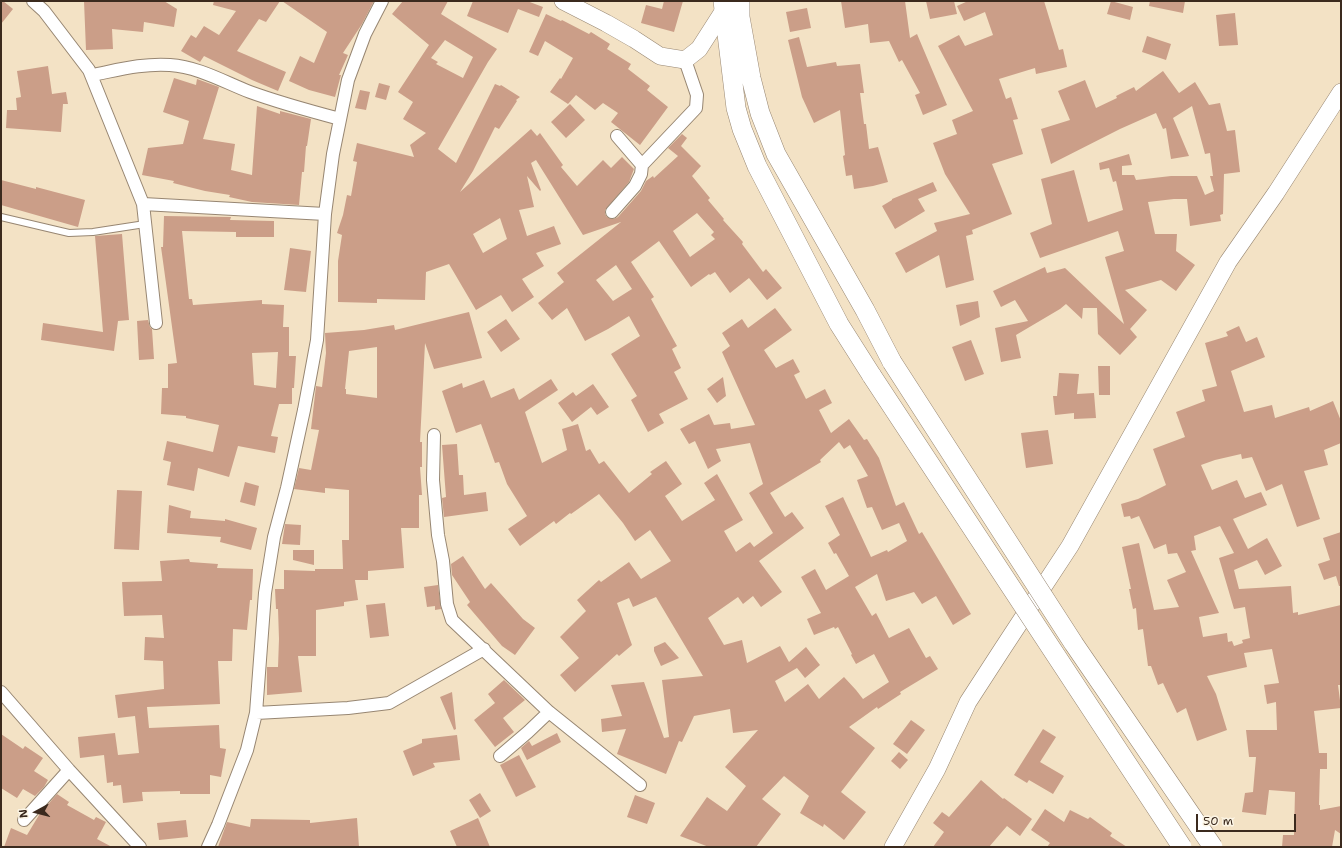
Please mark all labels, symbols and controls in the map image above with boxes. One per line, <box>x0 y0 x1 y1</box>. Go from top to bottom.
north arrow <box>16 792 56 832</box>
scale bar <box>1198 806 1298 832</box>
text: N <box>16 808 32 819</box>
text: 50 m <box>1203 813 1233 829</box>

